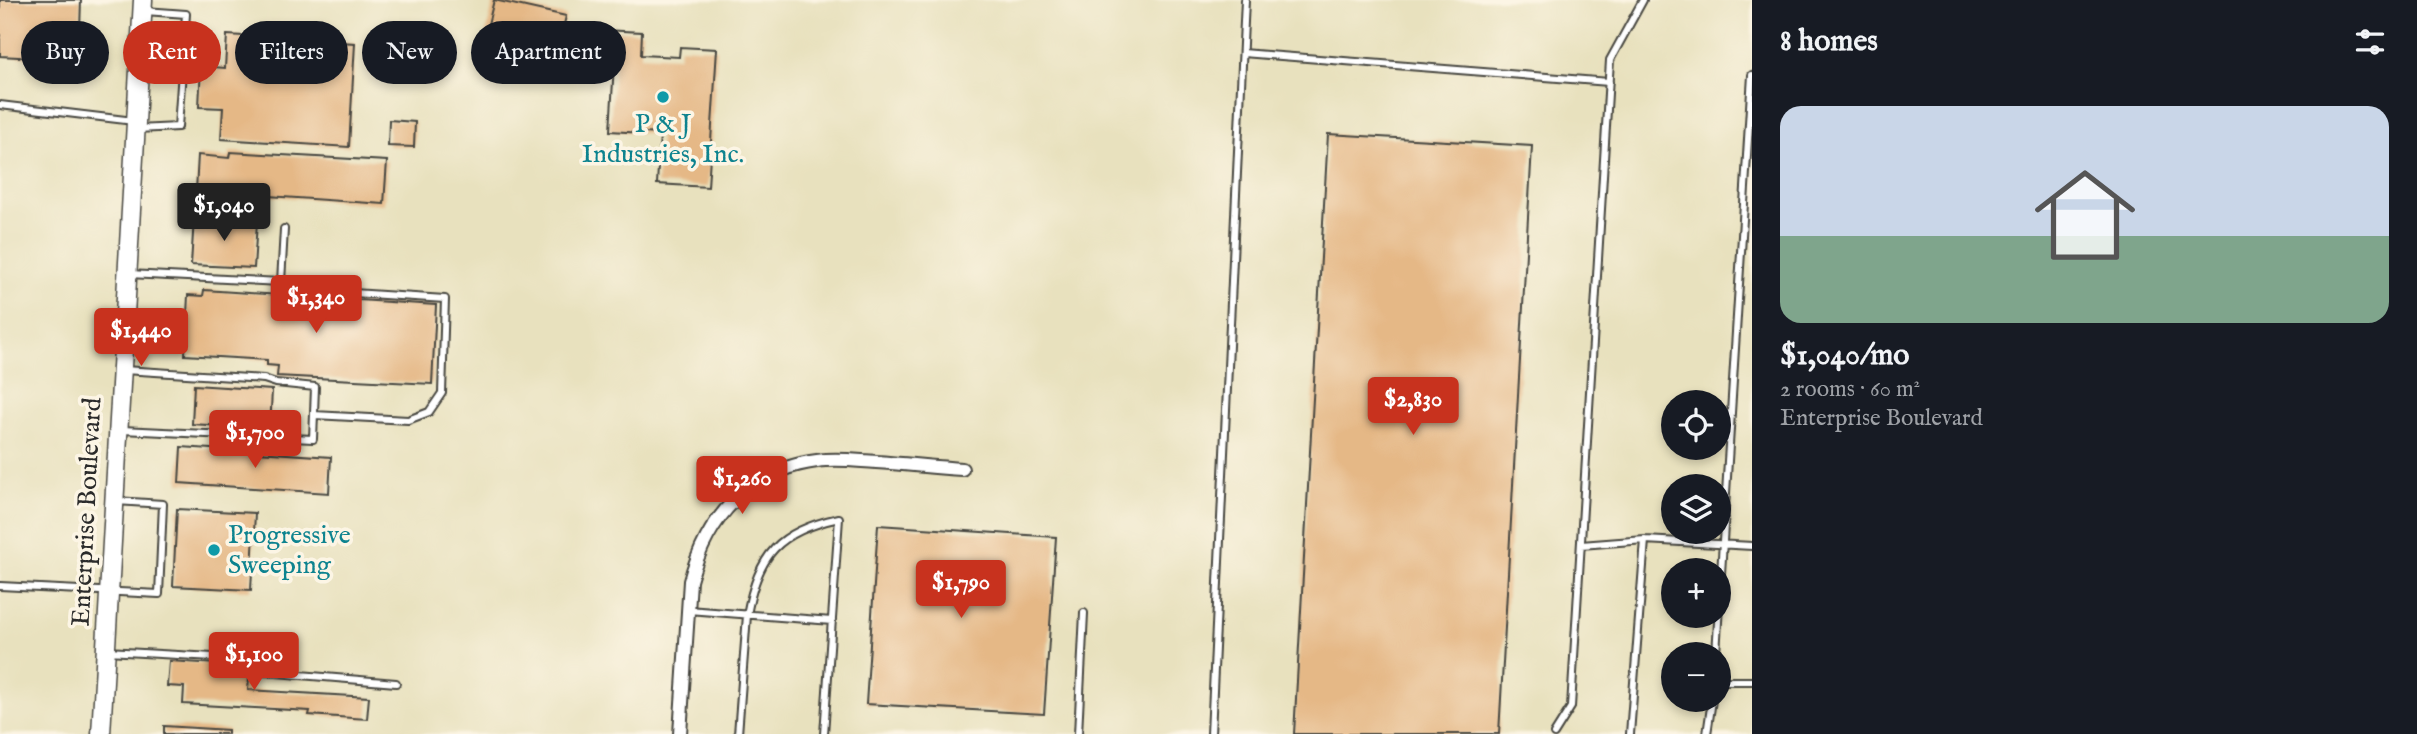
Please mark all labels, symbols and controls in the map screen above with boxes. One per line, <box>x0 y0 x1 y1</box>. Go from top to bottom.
chip: Buy <box>21 21 109 84</box>
chip: Rent <box>123 21 221 84</box>
chip: Filters <box>235 21 348 84</box>
chip: New <box>362 21 457 84</box>
chip: Apartment <box>471 21 626 84</box>
text: 8 homes <box>1780 23 1878 61</box>
icon: filters <box>2351 23 2389 61</box>
marker: P & J Industries, Inc. <box>655 89 671 105</box>
place label: P & J Industries, Inc. <box>582 108 744 171</box>
icon: home <box>2022 152 2148 278</box>
pin: $1,040 <box>167 184 281 243</box>
text: $1,040 <box>193 191 255 220</box>
pin: $1,340 <box>259 276 373 335</box>
text: $1,340 <box>287 283 345 312</box>
pin: $1,440 <box>84 308 198 368</box>
text: $1,440 <box>110 316 172 345</box>
text: $1,040/mo <box>1780 337 1909 375</box>
text: 2 rooms · 60 m² <box>1780 375 1920 404</box>
pin: $2,830 <box>1356 378 1470 437</box>
text: $2,830 <box>1384 385 1442 414</box>
map controls <box>1661 390 1731 712</box>
button: locate <box>1661 390 1731 460</box>
street label: Enterprise Boulevard <box>65 397 109 627</box>
text: Enterprise Boulevard <box>1780 404 1983 433</box>
pin: $1,700 <box>198 410 312 470</box>
text: $1,700 <box>225 418 285 447</box>
pin: $1,260 <box>685 456 799 516</box>
text: $1,260 <box>712 464 772 493</box>
button: layers <box>1661 474 1731 544</box>
place label: Progressive Sweeping <box>228 519 351 582</box>
marker: Progressive Sweeping <box>206 542 222 558</box>
button: + <box>1661 558 1731 628</box>
pin: $1,790 <box>904 560 1018 620</box>
text: $1,790 <box>932 568 990 597</box>
pin: $1,100 <box>197 632 311 692</box>
text: $1,100 <box>225 640 283 669</box>
button: − <box>1661 642 1731 712</box>

